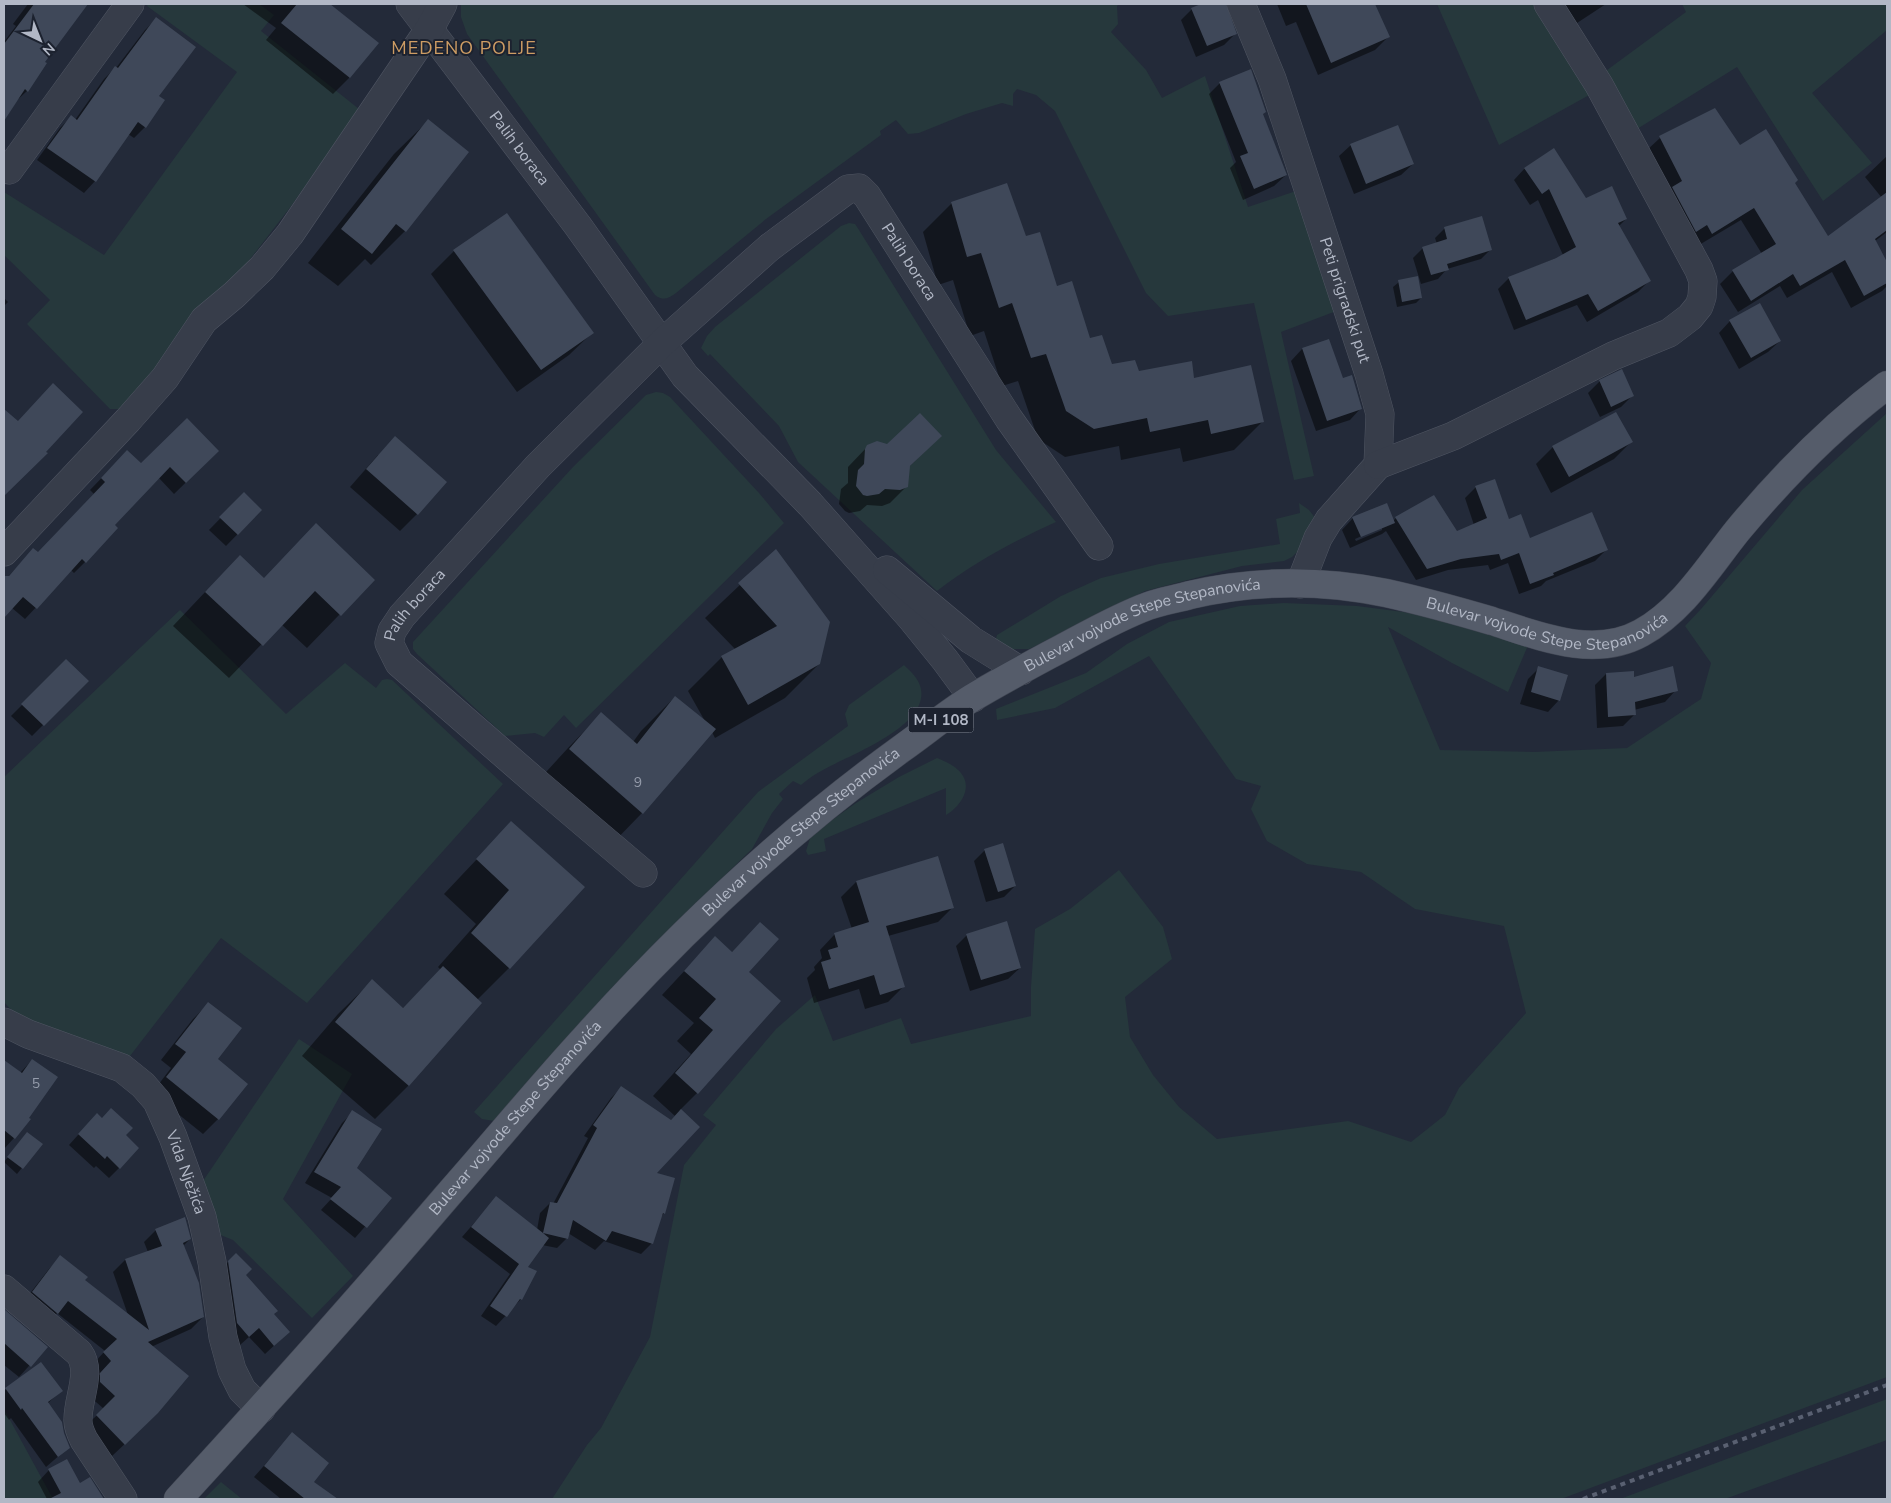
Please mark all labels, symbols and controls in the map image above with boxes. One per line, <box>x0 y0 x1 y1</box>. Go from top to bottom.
north arrow <box>15 15 65 65</box>
district label: MEDENO POLJE <box>391 36 537 60</box>
text: N <box>38 39 59 60</box>
street label: Palih boraca <box>484 107 555 190</box>
street label: Palih boraca <box>876 219 942 305</box>
street label: Peti prigradski put <box>1314 235 1376 366</box>
street label: Palih boraca <box>379 564 451 643</box>
street label: Bulevar vojvode Stepe Stepanovića <box>1020 574 1262 677</box>
street label: Bulevar vojvode Stepe Stepanovića <box>1418 592 1670 620</box>
text: Bulevar vojvode Stepe Stepanovića <box>1424 592 1673 656</box>
road number: M-I 108 <box>908 708 974 732</box>
street label: Bulevar vojvode Stepe Stepanovića <box>697 742 904 922</box>
house number: 9 <box>634 773 642 792</box>
street label: Bulevar vojvode Stepe Stepanovića <box>424 1016 607 1220</box>
house number: 5 <box>32 1074 40 1093</box>
street label: Vida Nježića <box>160 1126 211 1217</box>

